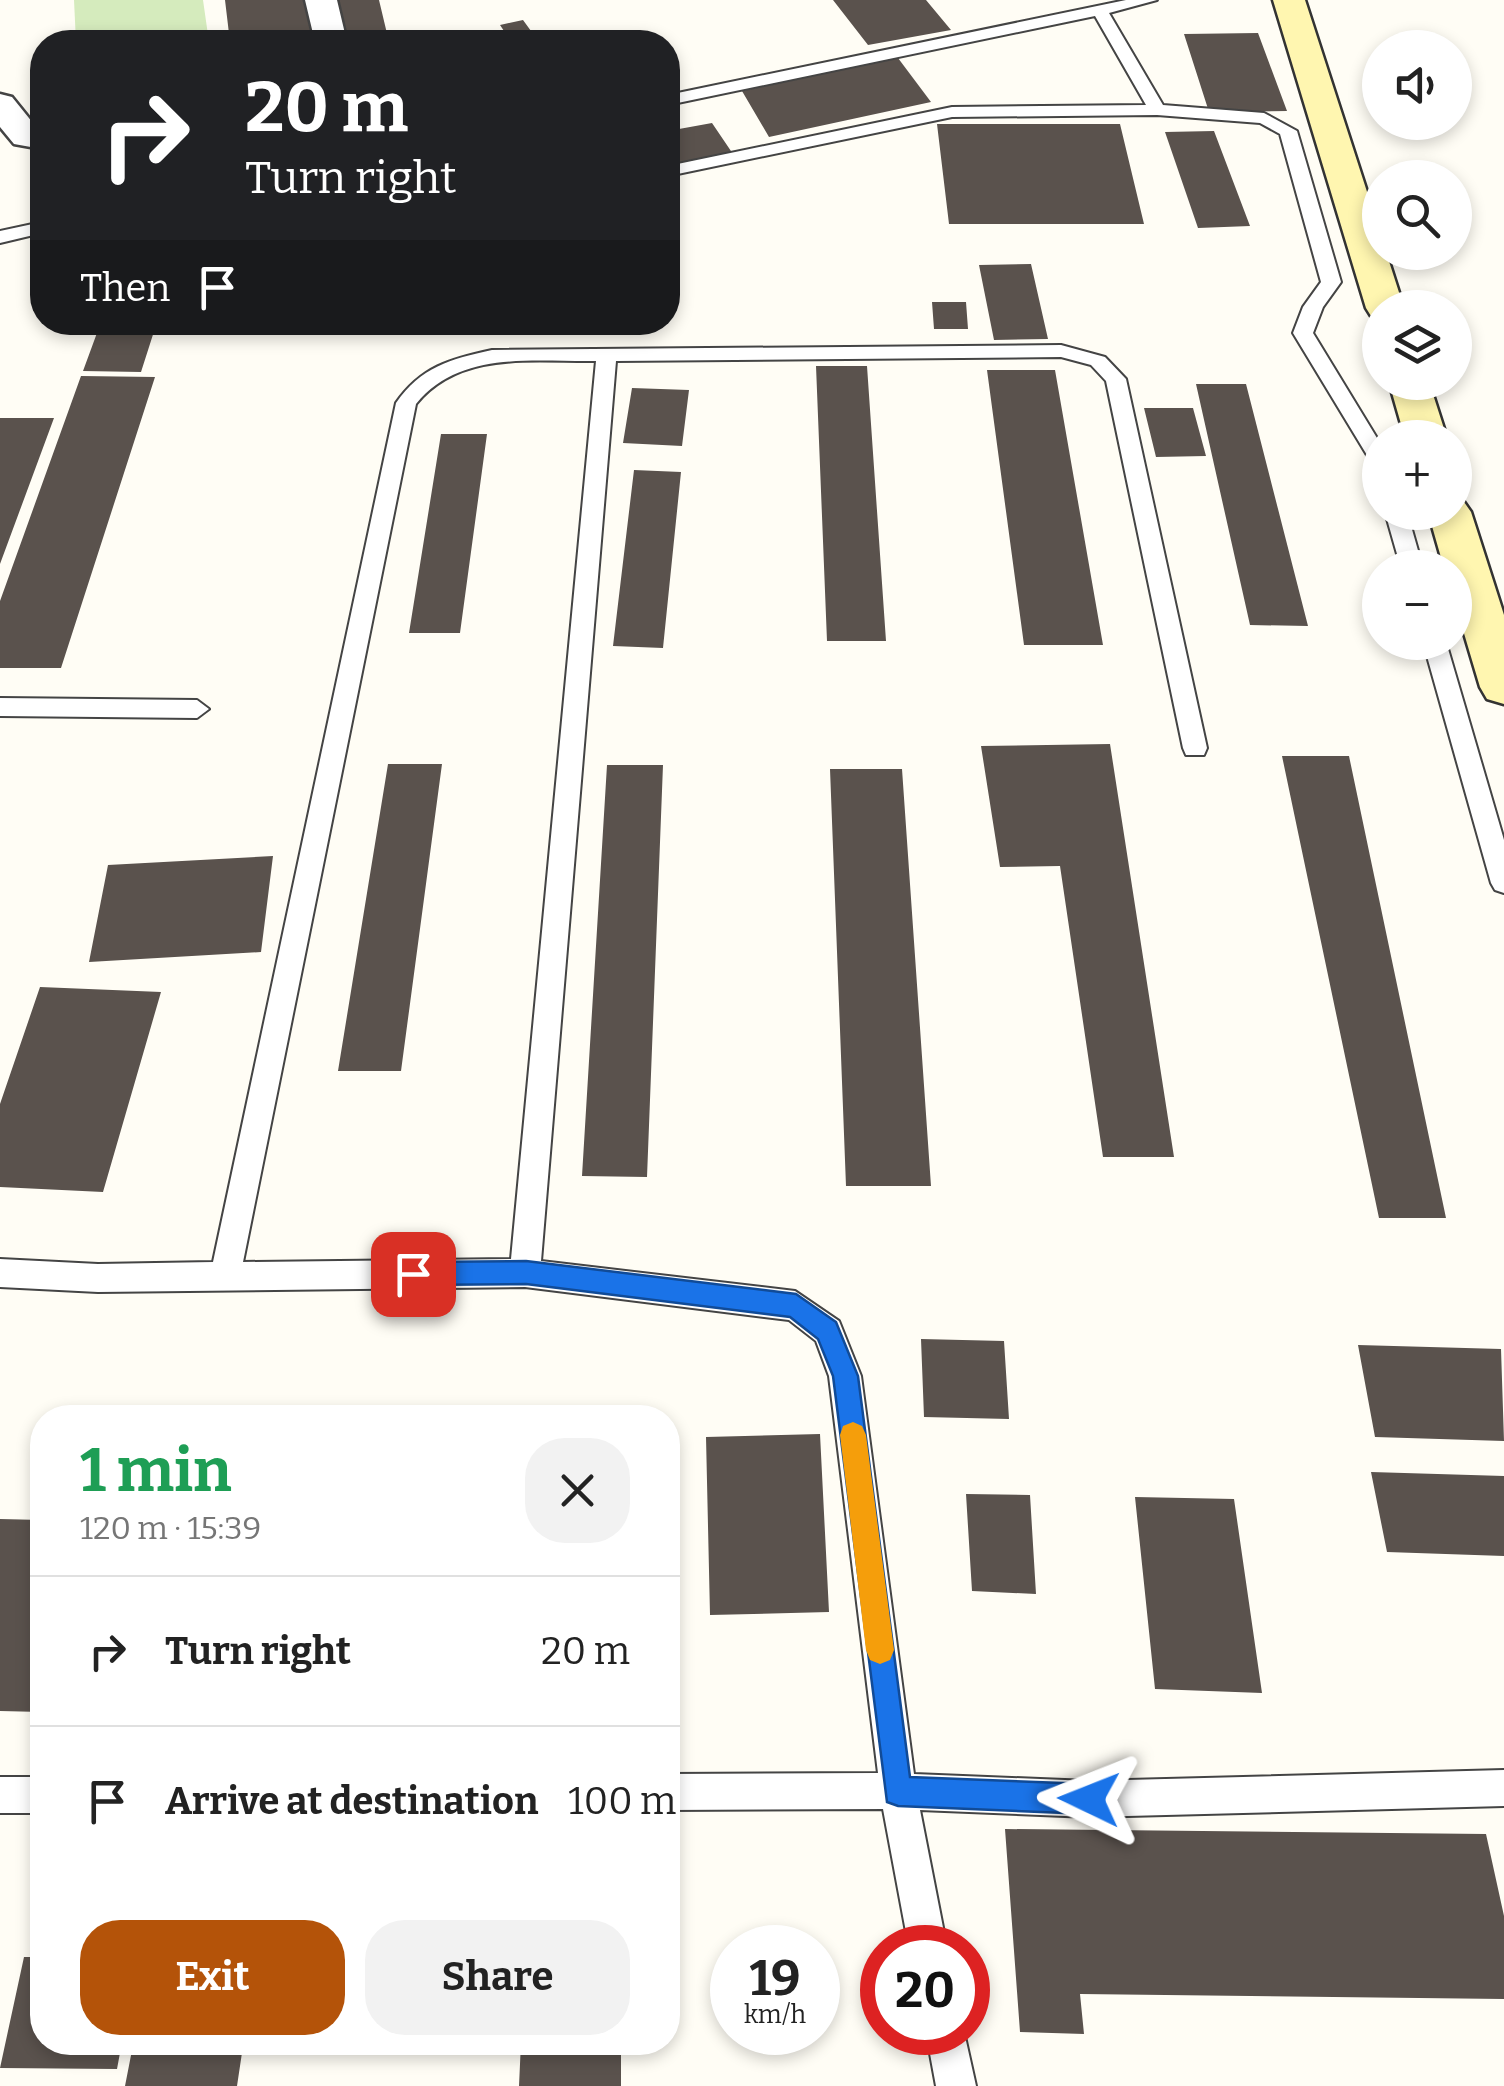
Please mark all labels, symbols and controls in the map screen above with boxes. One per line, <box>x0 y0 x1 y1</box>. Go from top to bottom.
map controls <box>1362 30 1472 660</box>
button: sound <box>1362 30 1472 140</box>
text: 20 m <box>245 66 408 150</box>
icon: right <box>80 70 210 200</box>
text: Turn right <box>245 151 457 205</box>
button: search <box>1362 160 1472 270</box>
icon: arrive <box>190 260 245 315</box>
text: Then <box>80 265 170 311</box>
button: layers <box>1362 290 1472 400</box>
button: + <box>1362 420 1472 530</box>
button: − <box>1362 550 1472 660</box>
pin <box>371 1232 456 1317</box>
icon: arrive <box>386 1247 441 1302</box>
text: 1 min <box>80 1435 232 1507</box>
button: close <box>525 1438 630 1543</box>
text: 120 m · 15:39 <box>80 1509 261 1547</box>
icon: right <box>80 1624 135 1679</box>
text: Turn right <box>165 1628 351 1674</box>
text: 20 m <box>541 1628 630 1674</box>
position arrow <box>1037 1747 1141 1851</box>
icon: arrive <box>80 1774 135 1829</box>
text: Arrive at destination <box>165 1778 538 1824</box>
text: 100 m <box>568 1778 676 1824</box>
button: Exit <box>80 1920 345 2035</box>
button: Share <box>365 1920 630 2035</box>
speed limit sign: 20 <box>860 1925 990 2055</box>
text: 19 <box>749 1948 801 2008</box>
text: km/h <box>744 2000 806 2030</box>

